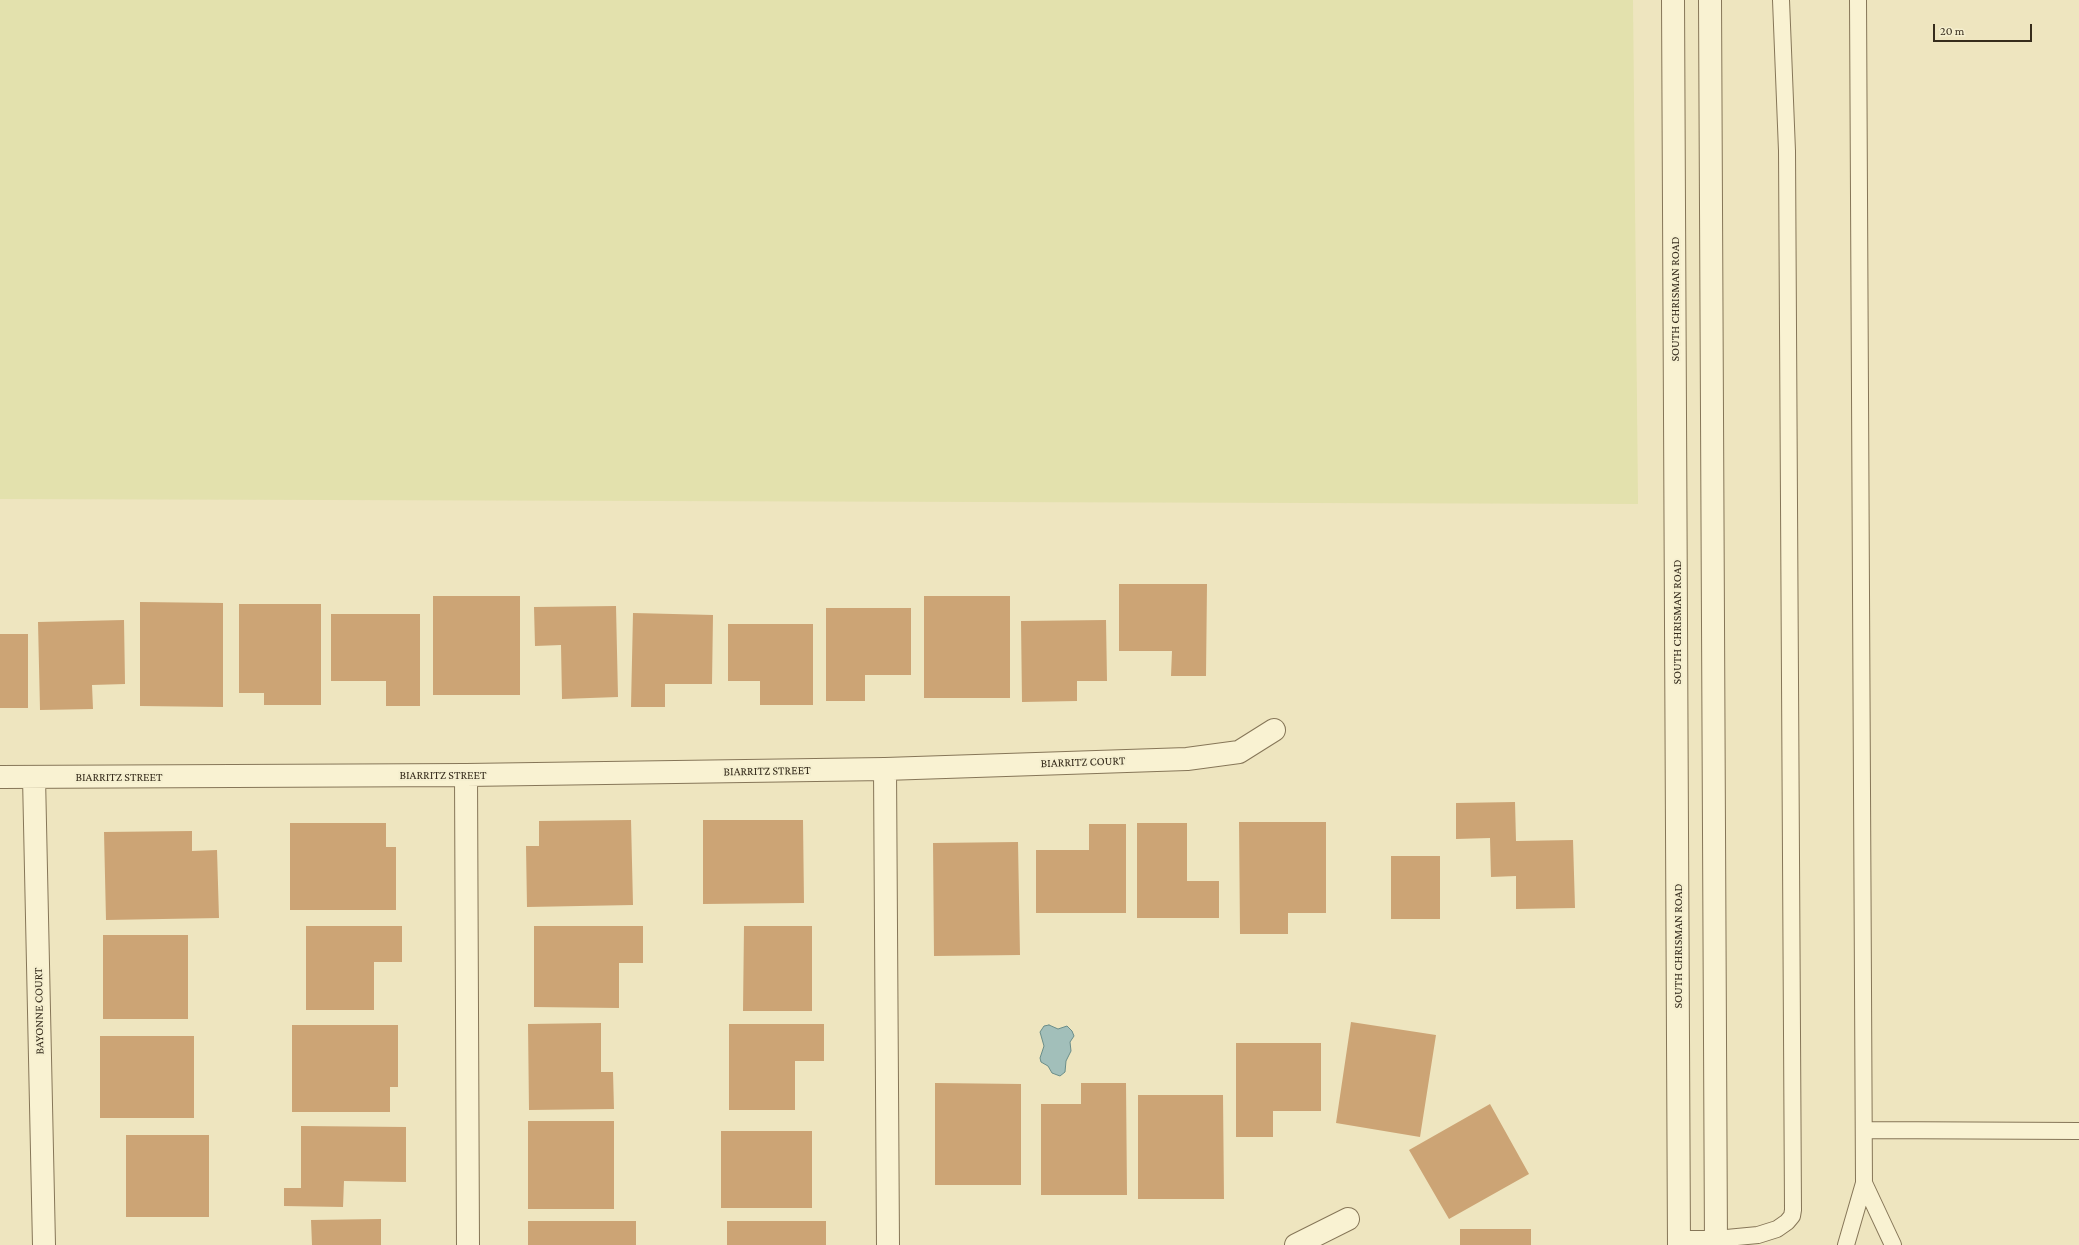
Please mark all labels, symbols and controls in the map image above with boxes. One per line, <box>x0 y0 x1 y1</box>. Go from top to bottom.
scale bar <box>1935 16 2034 42</box>
text: 20 m <box>1940 24 1964 38</box>
street label: SOUTH CHRISMAN ROAD <box>1668 236 1682 362</box>
street label: SOUTH CHRISMAN ROAD <box>1670 559 1684 685</box>
street label: BIARRITZ COURT <box>1040 753 1126 771</box>
street label: BIARRITZ STREET <box>723 763 811 779</box>
street label: BIARRITZ STREET <box>399 768 487 782</box>
street label: BIARRITZ STREET <box>75 770 163 784</box>
street label: SOUTH CHRISMAN ROAD <box>1671 883 1685 1009</box>
street label: BAYONNE COURT <box>31 967 47 1055</box>

